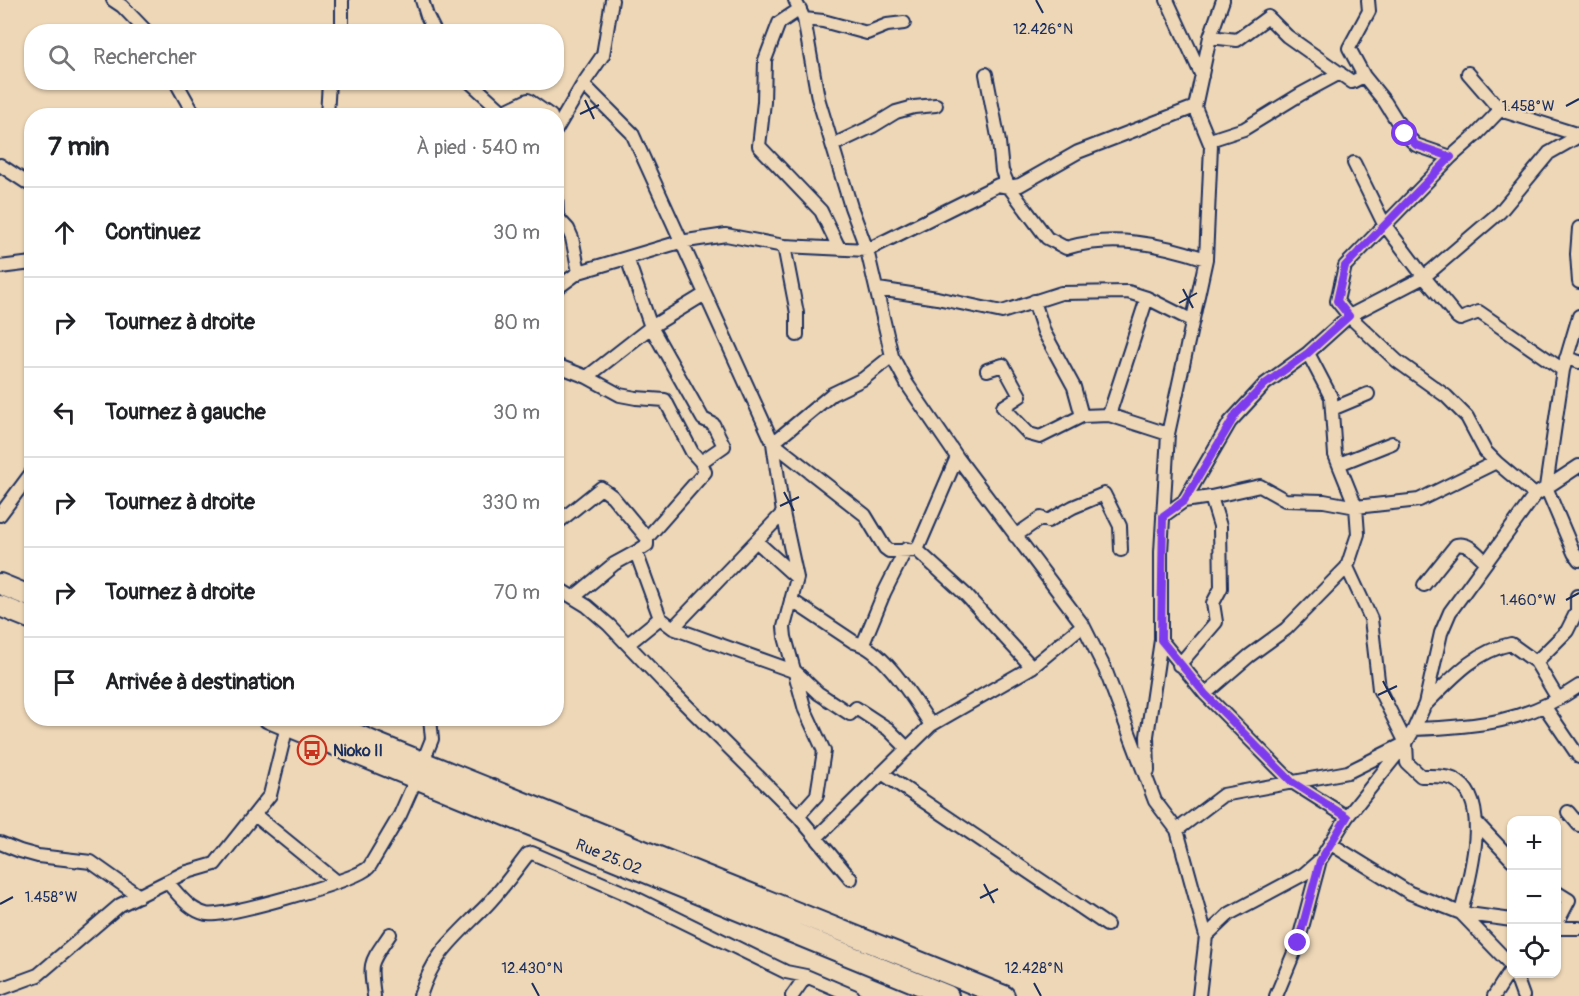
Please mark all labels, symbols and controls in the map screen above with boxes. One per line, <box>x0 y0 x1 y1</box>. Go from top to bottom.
text: 12.426°N <box>1013 20 1073 39</box>
search box <box>24 24 564 90</box>
icon: search <box>45 41 78 74</box>
text: Rechercher <box>93 43 197 71</box>
text: 1.458°W <box>1502 97 1555 116</box>
route start <box>1391 120 1417 146</box>
text: 7 min <box>48 131 110 163</box>
text: À pied · 540 m <box>416 135 540 160</box>
icon: ahead <box>48 216 81 249</box>
text: Continuez <box>105 218 201 246</box>
text: 30 m <box>493 220 540 245</box>
icon: right <box>48 306 81 339</box>
text: Tournez à droite <box>105 308 255 336</box>
text: 80 m <box>494 310 540 335</box>
icon: left <box>48 396 81 429</box>
text: Tournez à gauche <box>105 398 266 426</box>
text: 30 m <box>493 400 540 425</box>
icon: right <box>48 486 81 519</box>
text: Tournez à droite <box>105 488 255 516</box>
text: 330 m <box>482 490 540 515</box>
icon: right <box>48 576 81 609</box>
text: Tournez à droite <box>105 578 255 606</box>
text: 70 m <box>494 580 540 605</box>
text: 1.460°W <box>1500 591 1556 610</box>
icon: arrive <box>48 666 81 699</box>
text: Arrivée à destination <box>105 668 295 696</box>
bus stop icon: Nioko II <box>296 734 328 766</box>
place label: Nioko II <box>333 741 383 761</box>
map controls <box>1507 816 1561 978</box>
button: + <box>1507 816 1561 870</box>
street label: Rue 25.02 <box>573 835 645 879</box>
button: − <box>1507 870 1561 924</box>
text: 1.458°W <box>25 888 78 907</box>
button: locate <box>1507 924 1561 978</box>
route end <box>1284 929 1310 955</box>
text: 12.430°N <box>501 959 563 978</box>
text: 12.428°N <box>1005 959 1063 978</box>

